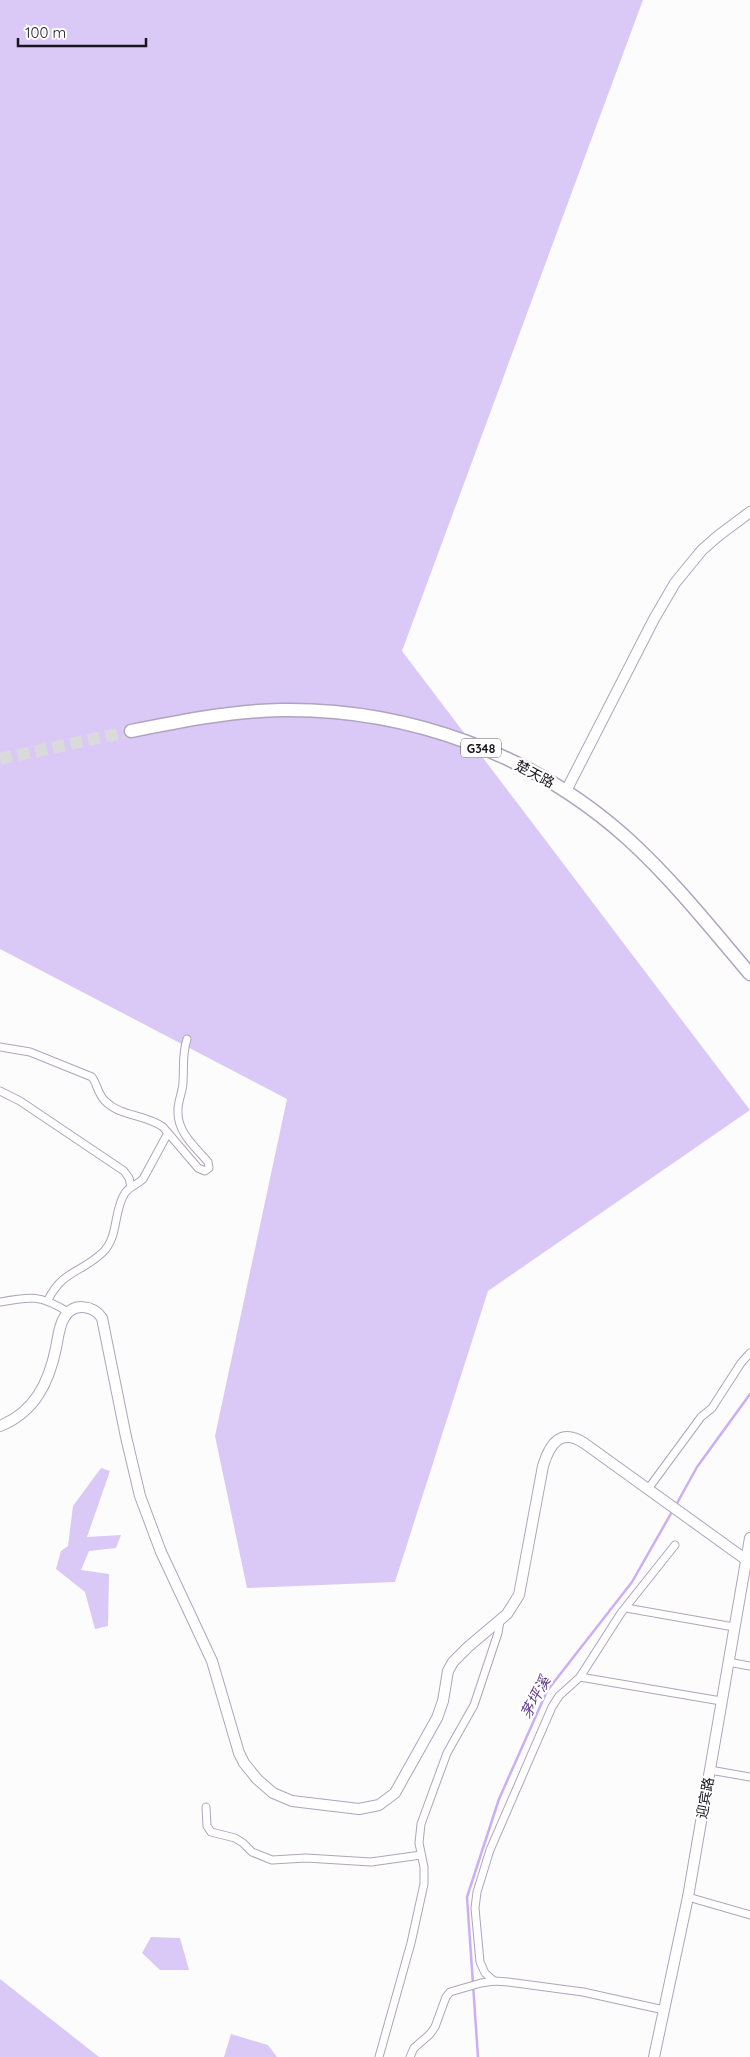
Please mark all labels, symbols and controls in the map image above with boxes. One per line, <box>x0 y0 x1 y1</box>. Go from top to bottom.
scale bar <box>18 15 145 47</box>
text: 100 m <box>25 23 66 42</box>
road number: G348 <box>461 738 501 758</box>
street label: 楚天路 <box>512 756 558 792</box>
water label: 茅坪溪 <box>516 1671 555 1721</box>
street label: 迎宾路 <box>692 1776 718 1820</box>

